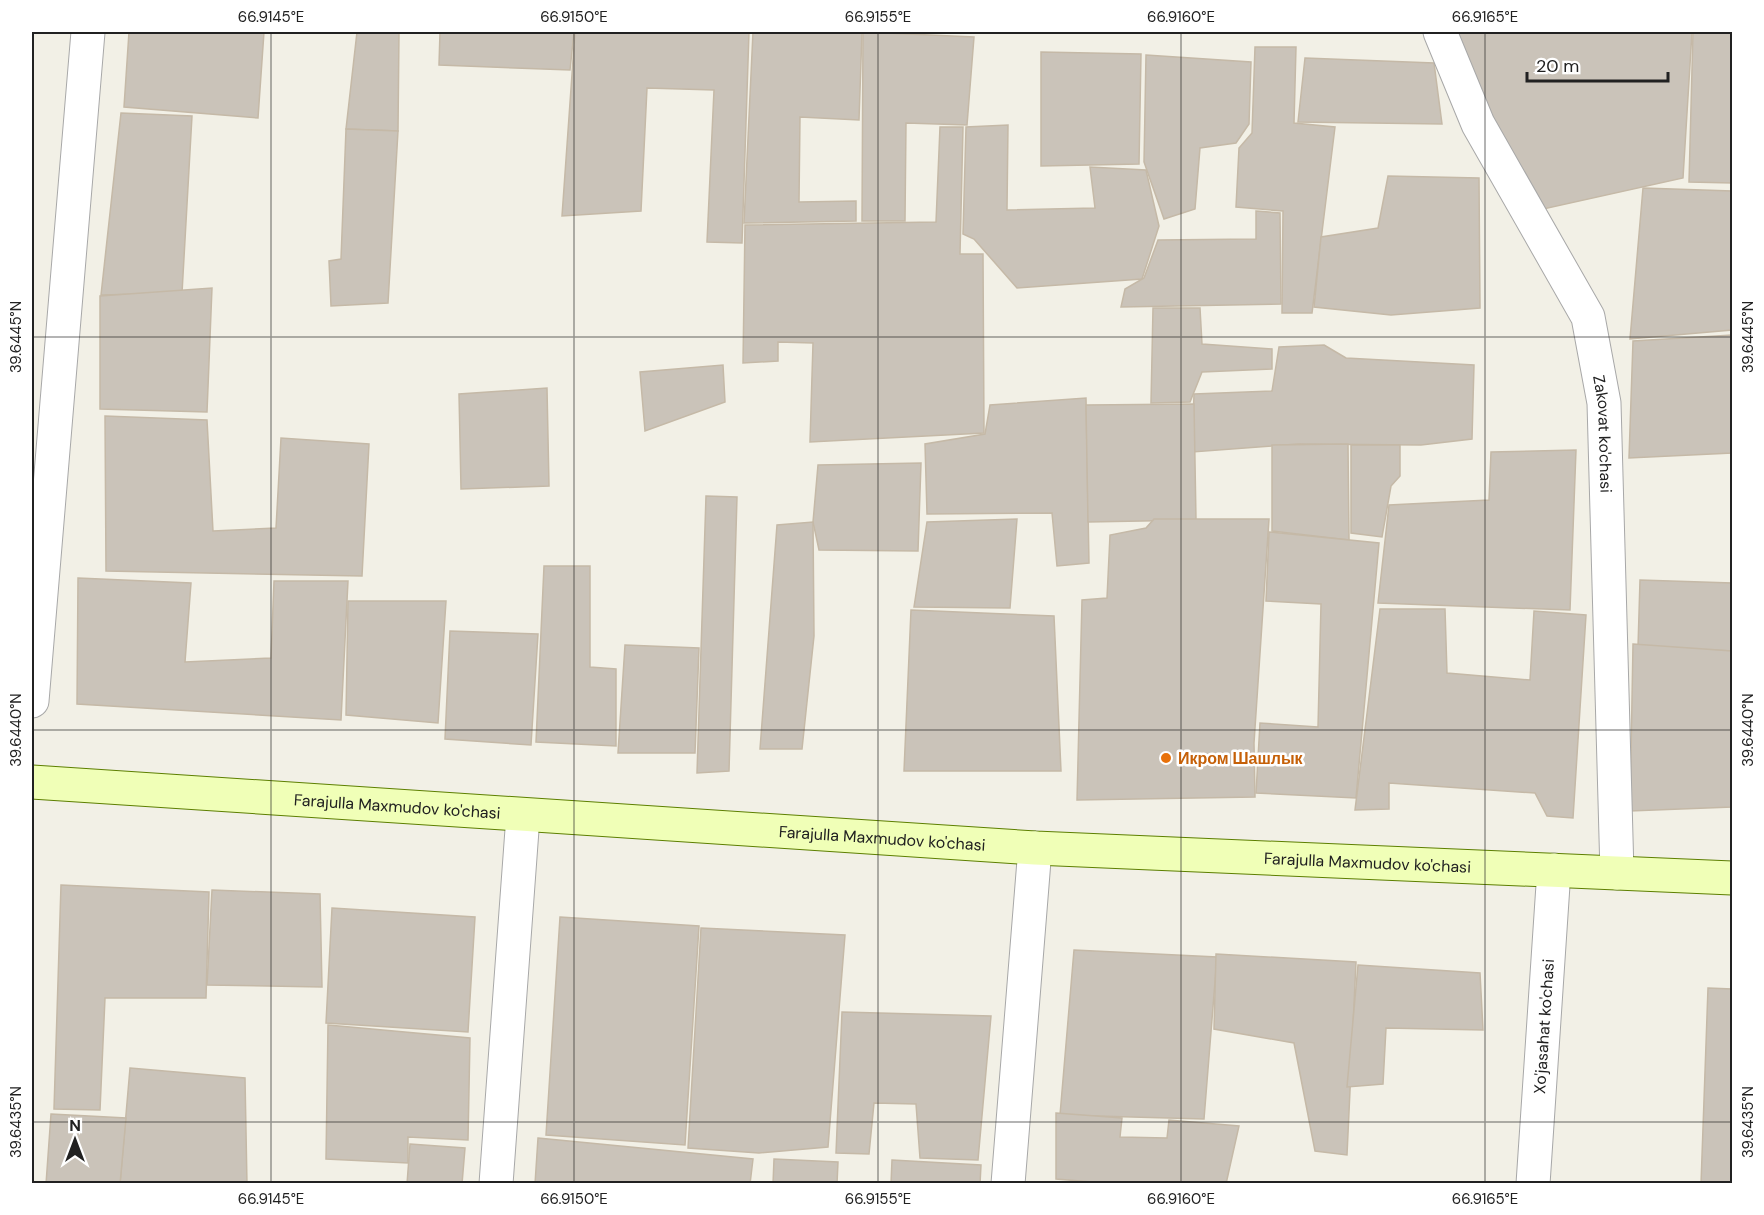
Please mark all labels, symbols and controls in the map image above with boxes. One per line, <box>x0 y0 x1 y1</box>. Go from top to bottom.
text: 66.9145°E <box>238 7 304 27</box>
text: 66.9150°E <box>540 7 608 27</box>
text: 66.9155°E <box>845 7 911 27</box>
text: 66.9160°E <box>1147 7 1215 27</box>
text: 66.9165°E <box>1452 7 1518 27</box>
scale bar <box>1527 45 1668 83</box>
text: 20 m <box>1536 54 1579 78</box>
text: 39.6445°N <box>6 301 26 373</box>
text: 39.6445°N <box>1738 301 1758 373</box>
street label: Zakovat ko'chasi <box>1588 373 1616 493</box>
text: 39.6440°N <box>6 693 26 767</box>
text: 39.6440°N <box>1738 693 1758 767</box>
place label: Икром Шашлык <box>1178 748 1304 769</box>
marker: Икром Шашлык <box>1159 751 1173 765</box>
street label: Farajulla Maxmudov ko'chasi <box>293 789 501 824</box>
street label: Farajulla Maxmudov ko'chasi <box>778 821 986 856</box>
street label: Farajulla Maxmudov ko'chasi <box>1264 848 1471 878</box>
street label: Xo'jasahat ko'chasi <box>1529 958 1559 1095</box>
text: 39.6435°N <box>6 1086 26 1158</box>
text: 39.6435°N <box>1738 1086 1758 1158</box>
north arrow <box>45 1110 105 1170</box>
text: N <box>69 1115 81 1136</box>
text: 66.9145°E <box>238 1189 304 1209</box>
text: 66.9150°E <box>540 1189 608 1209</box>
text: 66.9155°E <box>845 1189 911 1209</box>
text: 66.9160°E <box>1147 1189 1215 1209</box>
text: 66.9165°E <box>1452 1189 1518 1209</box>

